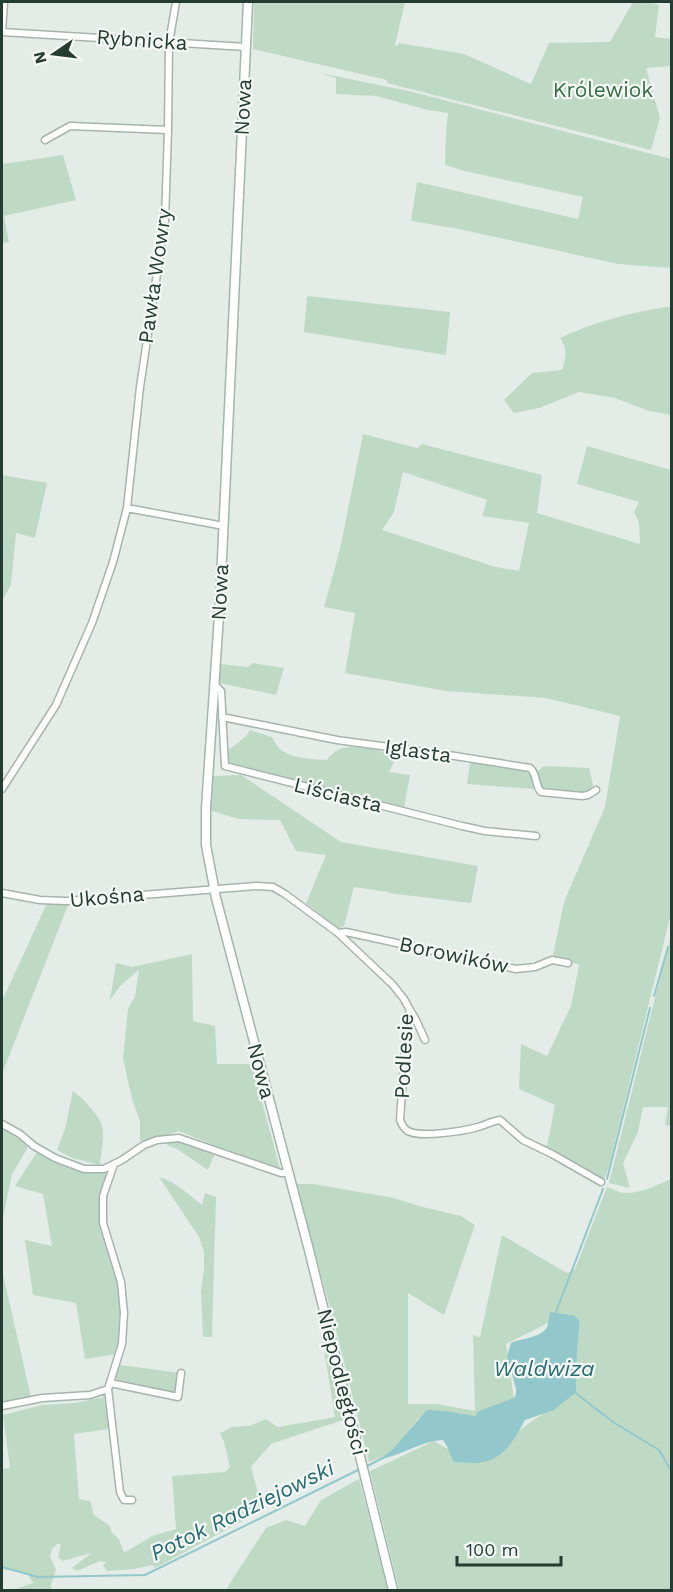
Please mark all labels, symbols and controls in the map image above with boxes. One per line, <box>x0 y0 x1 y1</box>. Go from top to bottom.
north arrow <box>24 24 84 84</box>
street label: Rybnicka <box>96 24 188 55</box>
text: N <box>29 49 51 66</box>
park label: Królewiok <box>553 77 653 102</box>
street label: Nowa <box>229 78 256 136</box>
street label: Pawła Wowry <box>133 207 176 345</box>
street label: Nowa <box>206 563 233 621</box>
street label: Iglasta <box>383 733 453 768</box>
street label: Liściasta <box>291 771 385 818</box>
street label: Ukośna <box>69 881 145 912</box>
street label: Borowików <box>397 931 511 978</box>
street label: Podlesie <box>389 1013 418 1099</box>
street label: Nowa <box>242 1040 281 1102</box>
street label: Niepodległości <box>312 1306 373 1458</box>
water label: Waldwiza <box>493 1356 595 1381</box>
water label: Potok Radziejowski <box>146 1455 339 1566</box>
scale bar <box>457 1529 560 1567</box>
text: 100 m <box>466 1539 519 1560</box>

